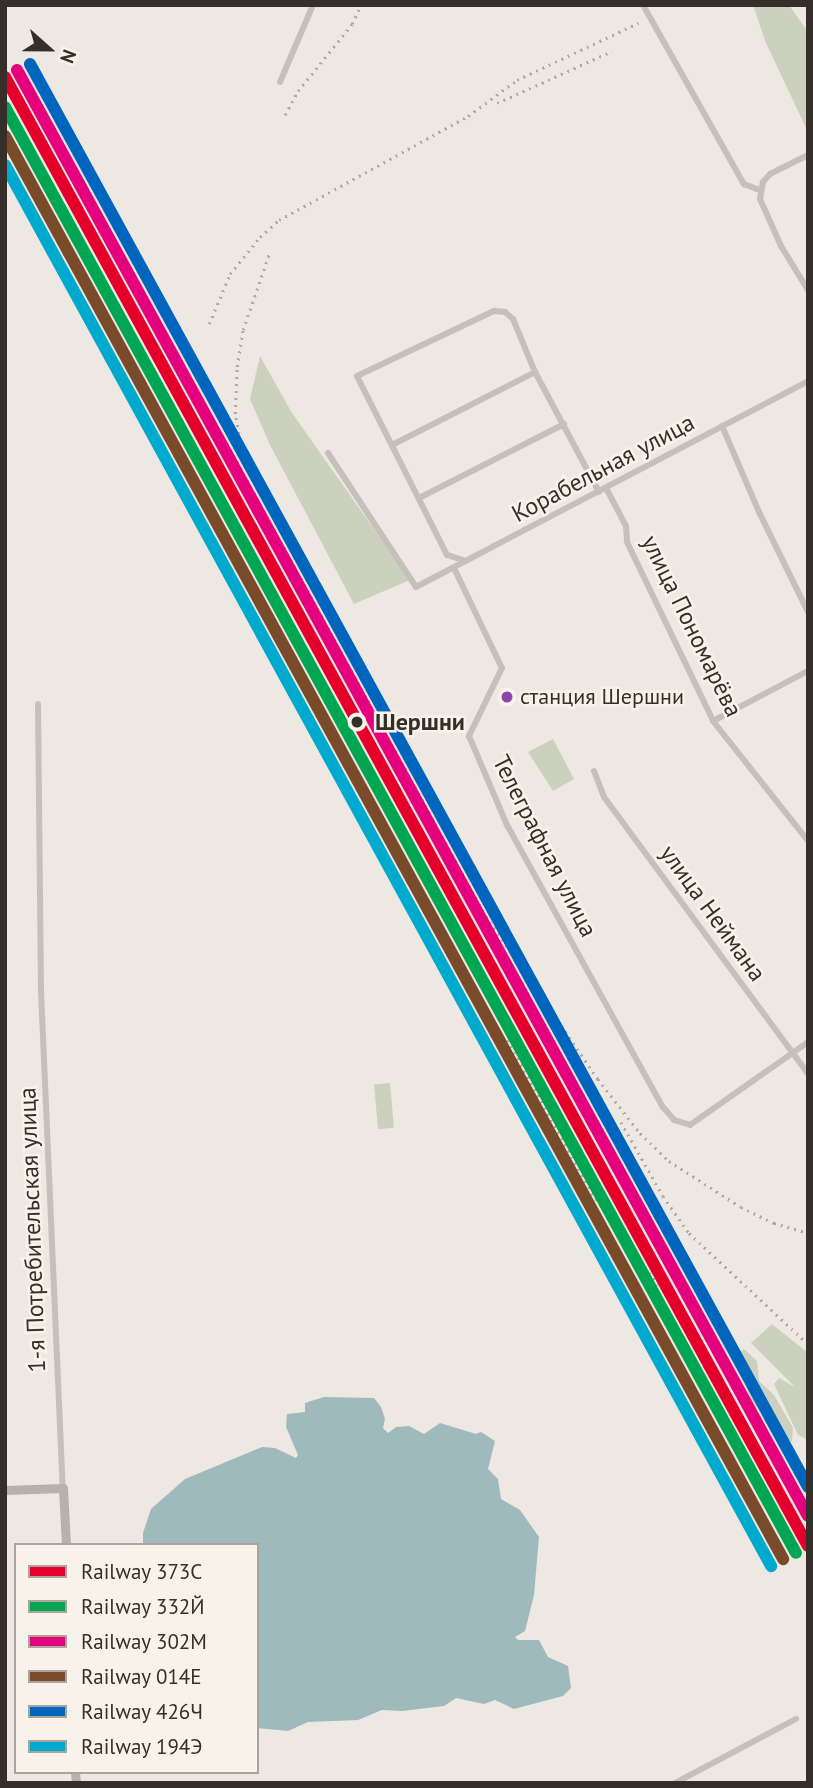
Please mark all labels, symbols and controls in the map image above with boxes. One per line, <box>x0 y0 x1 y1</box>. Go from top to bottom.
north arrow <box>14 14 84 84</box>
text: N <box>55 46 82 67</box>
street label: Корабельная улица <box>507 408 699 528</box>
street label: улица Пономарёва <box>636 531 748 721</box>
place label: станция Шершни <box>520 684 684 710</box>
marker: станция Шершни <box>500 690 514 704</box>
place label: Шершни <box>375 708 465 736</box>
marker: Шершни <box>345 710 369 734</box>
street label: Телеграфная улица <box>487 750 603 942</box>
street label: улица Неймана <box>654 839 772 987</box>
street label: 1-я Потребительская улица <box>13 1087 51 1373</box>
legend <box>14 1543 259 1774</box>
text: Railway 373C <box>81 1558 202 1585</box>
text: Railway 332Й <box>81 1593 205 1620</box>
text: Railway 302М <box>81 1628 207 1655</box>
text: Railway 014Е <box>81 1663 202 1690</box>
text: Railway 426Ч <box>81 1698 203 1725</box>
text: Railway 194Э <box>81 1733 202 1760</box>

